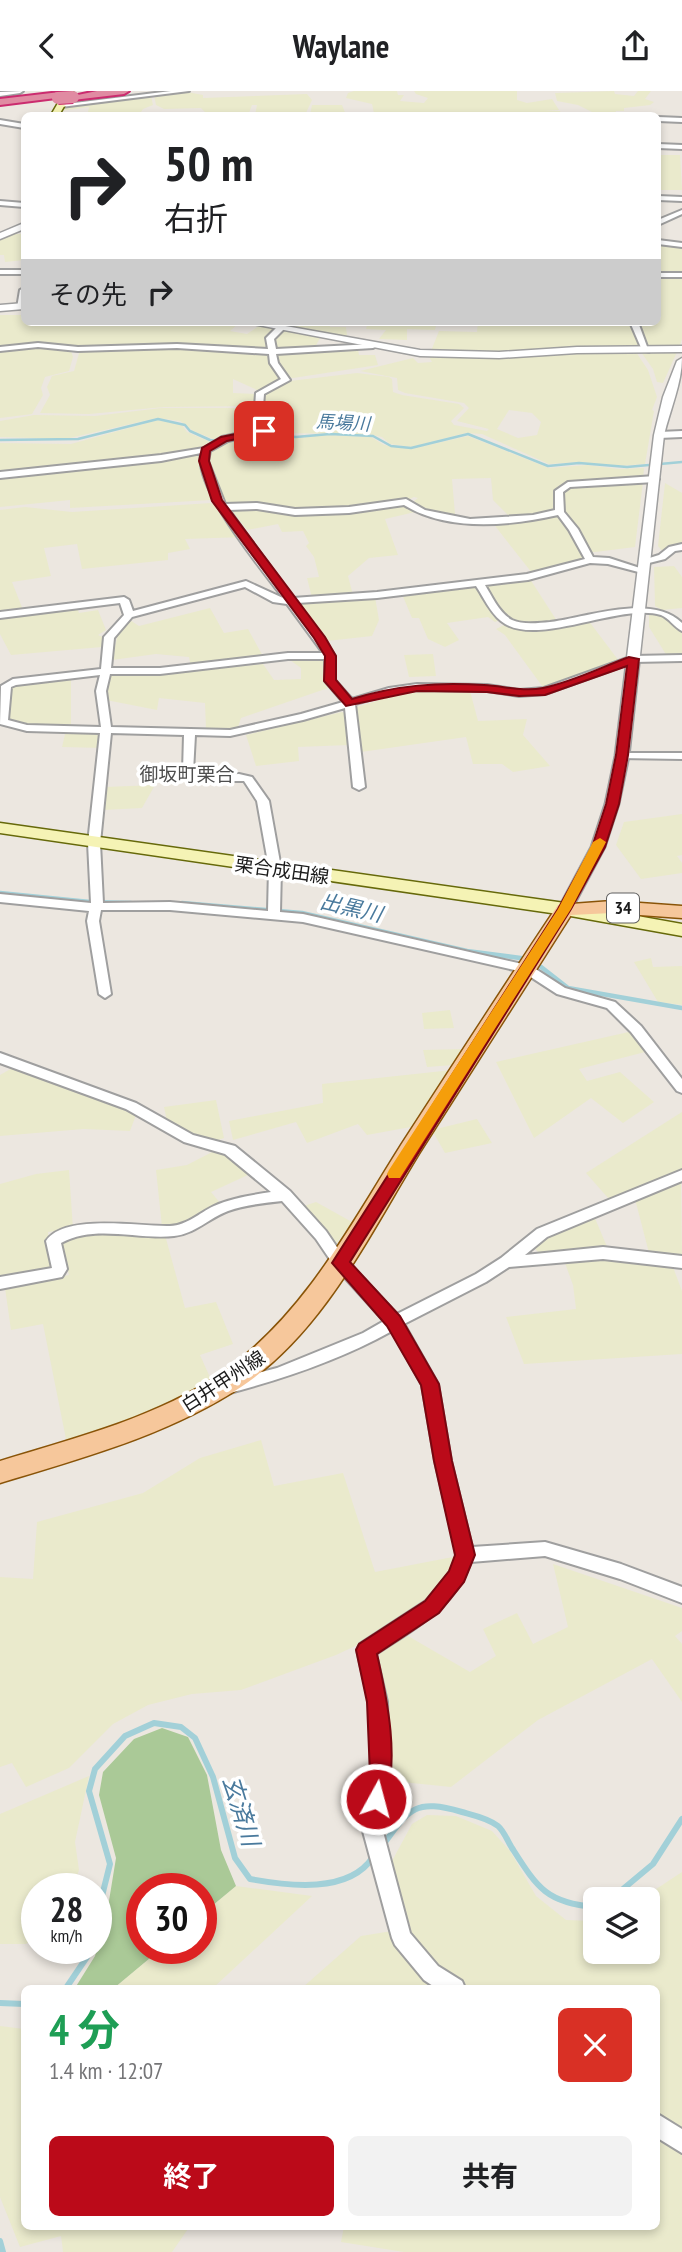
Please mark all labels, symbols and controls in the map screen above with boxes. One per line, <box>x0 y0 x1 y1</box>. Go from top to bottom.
text: Waylane <box>293 25 389 67</box>
icon: back <box>28 27 66 65</box>
icon: share <box>616 27 654 65</box>
text: 50 m <box>164 131 253 195</box>
icon: right <box>49 140 140 231</box>
text: 右折 <box>164 197 228 239</box>
icon: right <box>141 273 179 311</box>
text: その先 <box>49 278 127 311</box>
pin <box>234 401 294 461</box>
water label: 馬場川 <box>315 410 373 436</box>
icon: arrive <box>245 412 283 450</box>
district label: 御坂町栗合 <box>139 762 235 786</box>
street label: 栗合成田線 <box>233 852 331 888</box>
water label: 出黒川 <box>317 887 387 928</box>
road number: 34 <box>607 893 639 923</box>
street label: 白井甲州線 <box>177 1345 269 1417</box>
position arrow <box>339 1762 413 1836</box>
water label: 玄済川 <box>216 1772 268 1853</box>
speed limit sign: 30 <box>126 1873 217 1964</box>
text: 28 <box>50 1886 83 1932</box>
map controls <box>583 1887 660 1964</box>
button: layers <box>583 1887 660 1964</box>
text: km/h <box>51 1924 82 1947</box>
text: 4 分 <box>49 2002 120 2057</box>
button: close <box>558 2008 632 2082</box>
text: 1.4 km · 12:07 <box>49 2056 163 2085</box>
button: 終了 <box>49 2136 334 2216</box>
button: 共有 <box>348 2136 632 2216</box>

